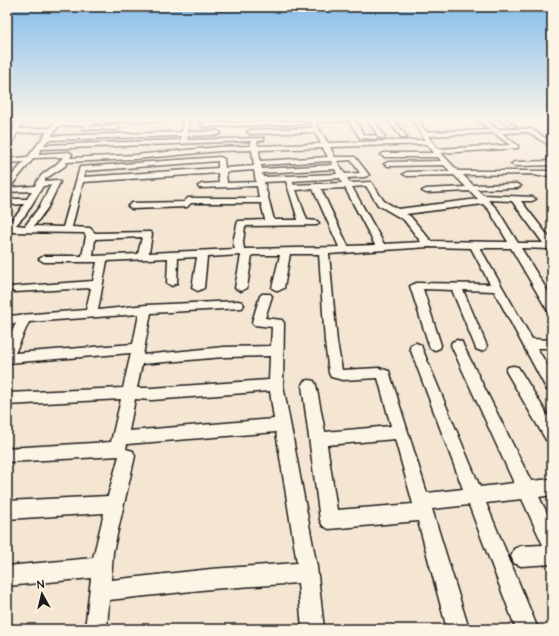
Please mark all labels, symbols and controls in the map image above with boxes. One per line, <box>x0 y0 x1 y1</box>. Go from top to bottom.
north arrow <box>22 574 62 614</box>
text: N <box>36 577 45 593</box>

